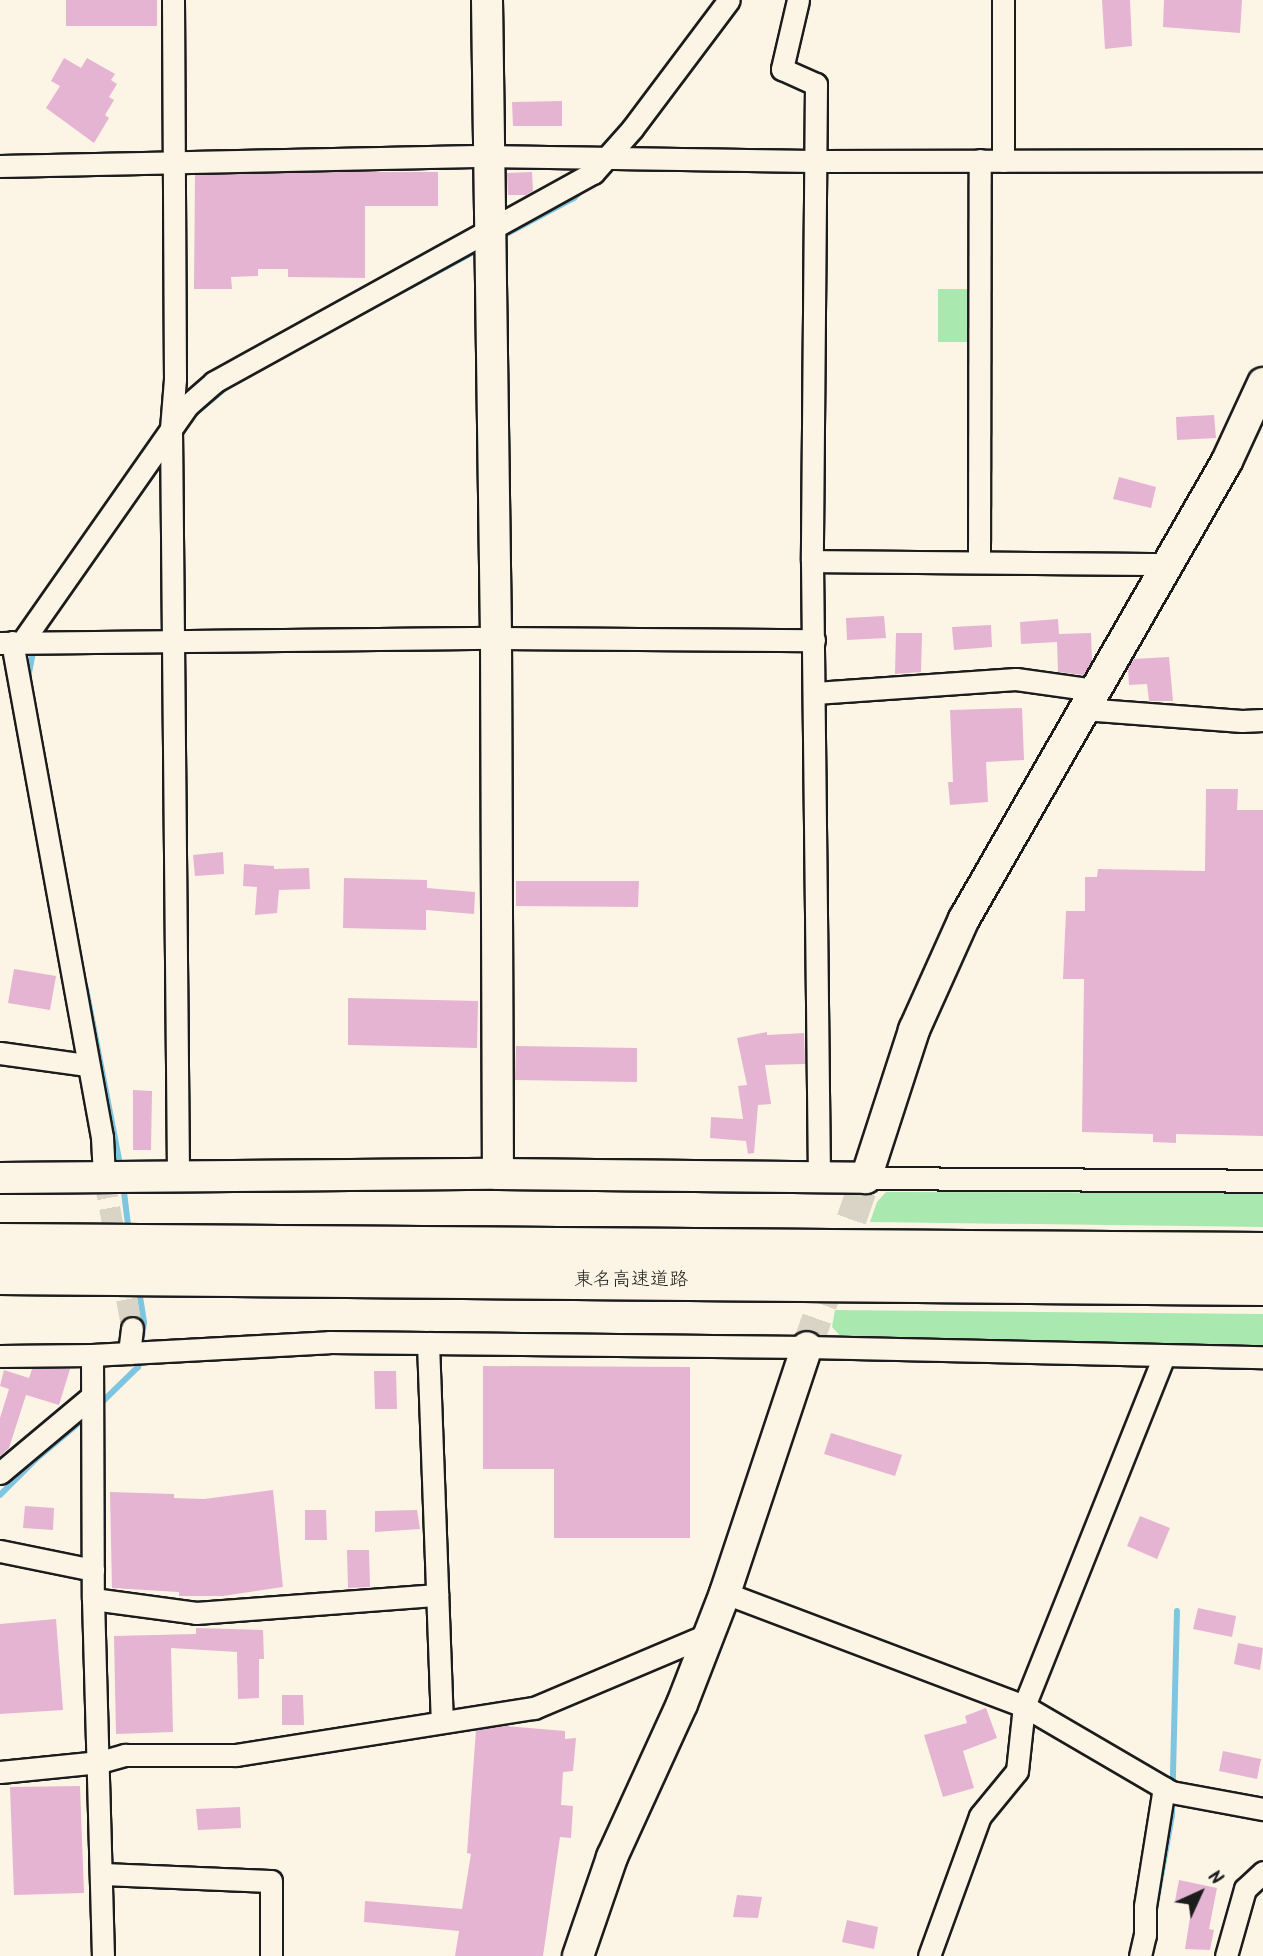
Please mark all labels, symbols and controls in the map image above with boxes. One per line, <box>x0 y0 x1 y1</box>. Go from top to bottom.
street label: 東名高速道路 <box>574 1270 688 1292</box>
north arrow <box>1165 1858 1235 1928</box>
text: N <box>1200 1863 1230 1893</box>

